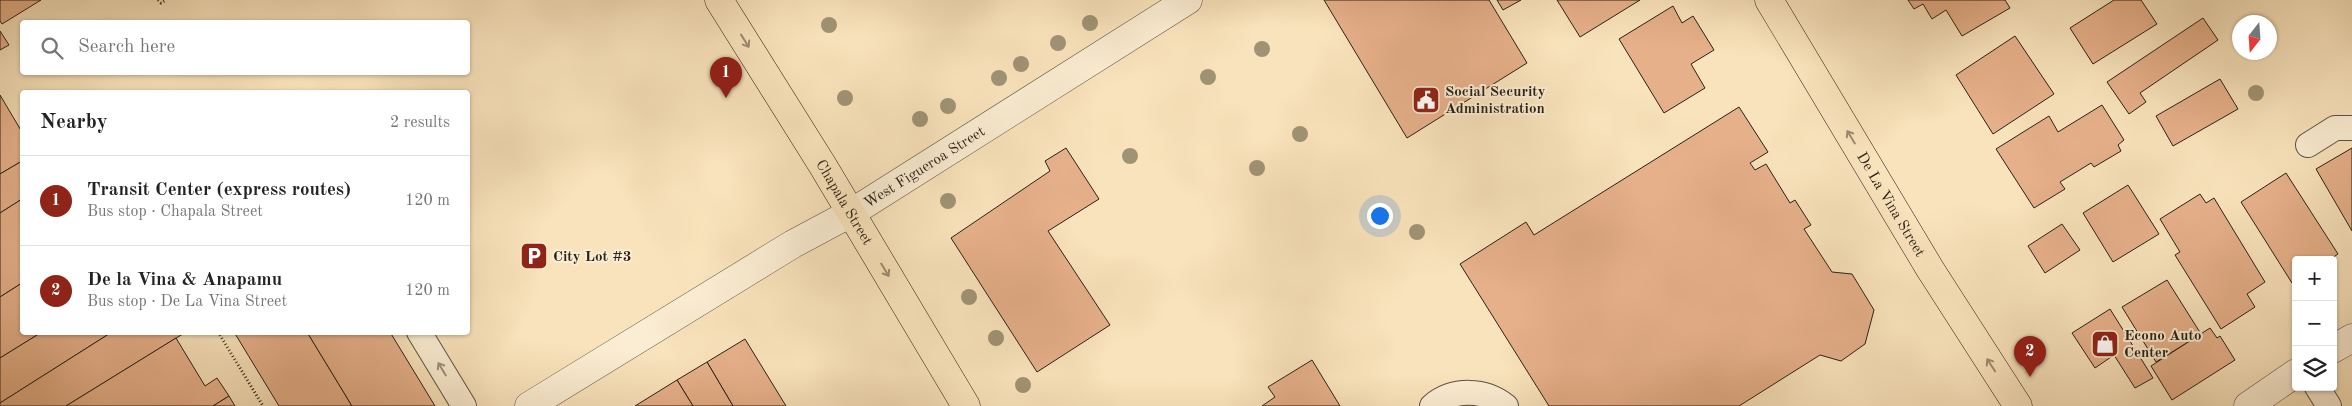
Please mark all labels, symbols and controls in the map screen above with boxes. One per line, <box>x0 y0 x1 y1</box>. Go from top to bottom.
north arrow <box>2232 15 2277 60</box>
search box <box>20 20 470 75</box>
icon: search <box>38 34 66 62</box>
one-way arrow <box>740 34 750 48</box>
text: Search here <box>78 38 175 57</box>
pin: 1 <box>710 57 742 98</box>
public building icon: Social Security Administration <box>1411 85 1441 115</box>
place label: Social Security Administration <box>1445 85 1546 117</box>
text: Nearby <box>40 112 108 133</box>
text: 2 results <box>390 115 450 131</box>
street label: West Figueroa Street <box>862 124 988 212</box>
one-way arrow <box>1846 131 1856 145</box>
street label: De La Vina Street <box>1853 150 1927 260</box>
street label: Chapala Street <box>812 158 874 248</box>
text: Transit Center (express routes) <box>87 181 351 200</box>
text: 1 <box>51 193 61 209</box>
text: 120 m <box>405 193 450 209</box>
your location <box>1367 203 1393 229</box>
text: Bus stop · Chapala Street <box>87 204 263 220</box>
parking icon: City Lot #3 <box>519 241 549 271</box>
place label: City Lot #3 <box>553 250 632 265</box>
map controls <box>2292 256 2337 391</box>
button: + <box>2292 256 2337 301</box>
one-way arrow <box>881 262 891 276</box>
text: De la Vina & Anapamu <box>87 271 282 290</box>
text: 2 <box>51 283 61 299</box>
text: 120 m <box>405 283 450 299</box>
text: Bus stop · De La Vina Street <box>87 294 287 310</box>
button: − <box>2292 301 2337 346</box>
shop icon: Econo Auto Center <box>2090 329 2120 359</box>
place label: Econo Auto Center <box>2124 329 2202 361</box>
pin: 2 <box>2014 336 2046 377</box>
button: layers <box>2292 346 2337 391</box>
one-way arrow <box>1986 359 1996 373</box>
one-way arrow <box>436 363 446 377</box>

